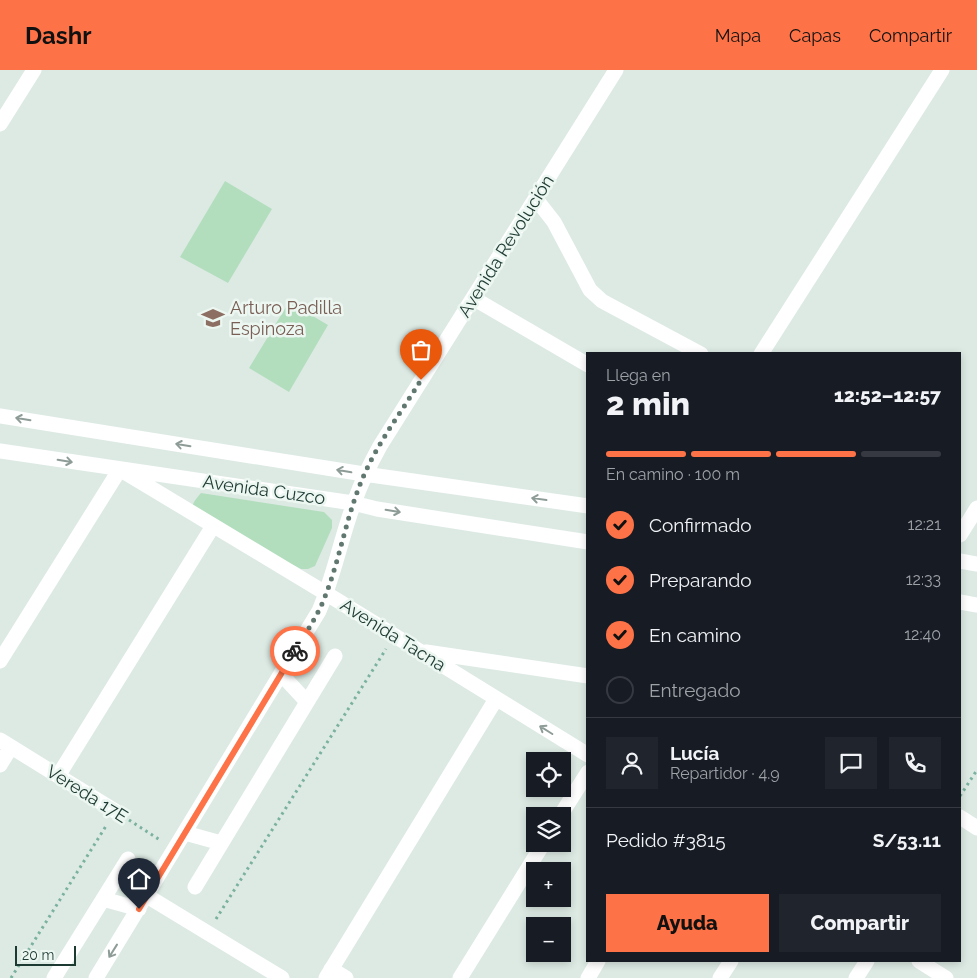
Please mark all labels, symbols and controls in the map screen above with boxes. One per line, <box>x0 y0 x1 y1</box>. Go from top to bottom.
text: Dashr <box>25 21 91 50</box>
text: Mapa <box>715 25 761 46</box>
text: Capas <box>789 25 841 46</box>
text: Compartir <box>869 25 952 46</box>
street label: Avenida Revolución <box>453 171 558 321</box>
place label: Arturo Padilla Espinoza <box>230 297 342 339</box>
school or university icon: Arturo Padilla Espinoza <box>200 305 226 331</box>
pin <box>400 329 442 380</box>
icon: bag <box>407 336 435 364</box>
text: Llega en <box>606 366 670 385</box>
text: 12:52–12:57 <box>834 384 941 406</box>
text: 2 min <box>606 385 690 422</box>
one-way arrow <box>15 414 31 424</box>
one-way arrow <box>176 439 192 449</box>
one-way arrow <box>57 456 73 466</box>
one-way arrow <box>336 465 352 475</box>
text: En camino · 100 m <box>606 465 740 484</box>
street label: Avenida Cuzco <box>201 471 327 509</box>
one-way arrow <box>532 494 548 504</box>
one-way arrow <box>385 507 401 517</box>
icon: check <box>606 511 634 539</box>
text: Confirmado <box>649 514 752 536</box>
text: 12:21 <box>908 515 941 534</box>
icon: check <box>606 566 634 594</box>
text: Preparando <box>649 569 752 591</box>
text: 12:33 <box>906 570 941 589</box>
street label: Avenida Tacna <box>337 594 450 675</box>
icon: check <box>606 621 634 649</box>
text: En camino <box>649 624 741 646</box>
text: 12:40 <box>904 625 941 644</box>
courier <box>270 626 320 676</box>
icon: bike <box>281 637 309 665</box>
text: Entregado <box>649 679 741 701</box>
one-way arrow <box>540 724 554 734</box>
button: person <box>606 737 658 789</box>
button: chat <box>825 737 877 789</box>
button: phone <box>889 737 941 789</box>
text: Lucía <box>670 742 719 764</box>
map controls <box>526 752 571 962</box>
button: locate <box>526 752 571 797</box>
street label: Vereda 17E <box>43 760 132 827</box>
text: Repartidor · 4.9 <box>670 764 780 783</box>
button: layers <box>526 807 571 852</box>
text: Pedido #3815 <box>606 829 726 851</box>
text: S/53.11 <box>873 829 941 851</box>
pin <box>118 858 160 909</box>
button: + <box>526 862 571 907</box>
icon: home <box>125 865 153 893</box>
button: Ayuda <box>606 894 769 952</box>
button: Compartir <box>779 894 941 952</box>
button: − <box>526 917 571 962</box>
scale bar <box>15 943 76 966</box>
one-way arrow <box>108 943 118 957</box>
text: 20 m <box>22 947 54 963</box>

